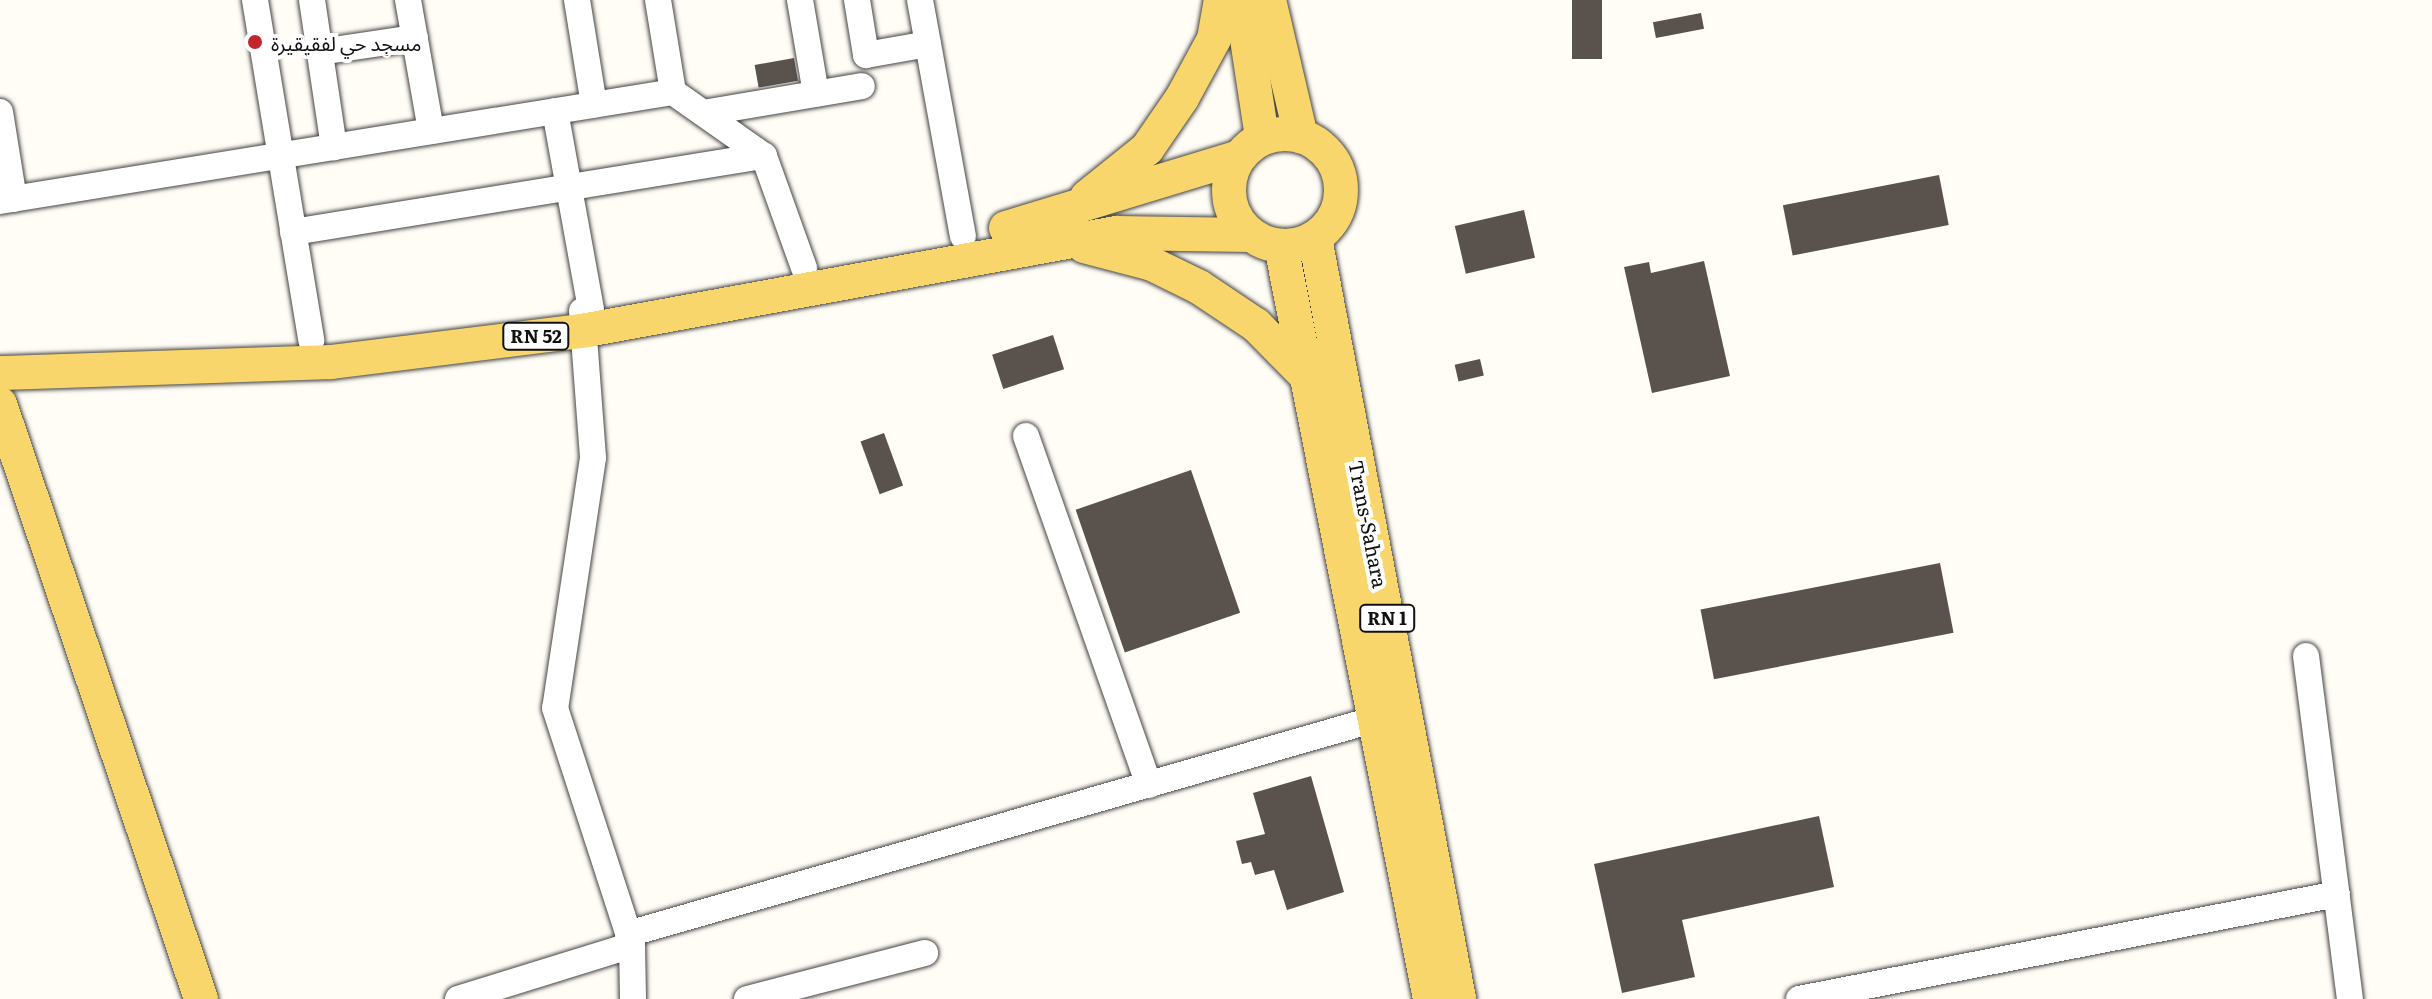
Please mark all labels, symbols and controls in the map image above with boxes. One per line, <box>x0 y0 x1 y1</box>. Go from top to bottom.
place label: مسجد حي لفقيقيرة <box>271 30 421 54</box>
marker: مسجد حي لفقيقيرة <box>246 33 264 51</box>
road number: RN 52 <box>502 322 570 350</box>
street label: Trans-Sahara <box>1345 458 1393 590</box>
road number: RN 1 <box>1359 604 1415 632</box>

